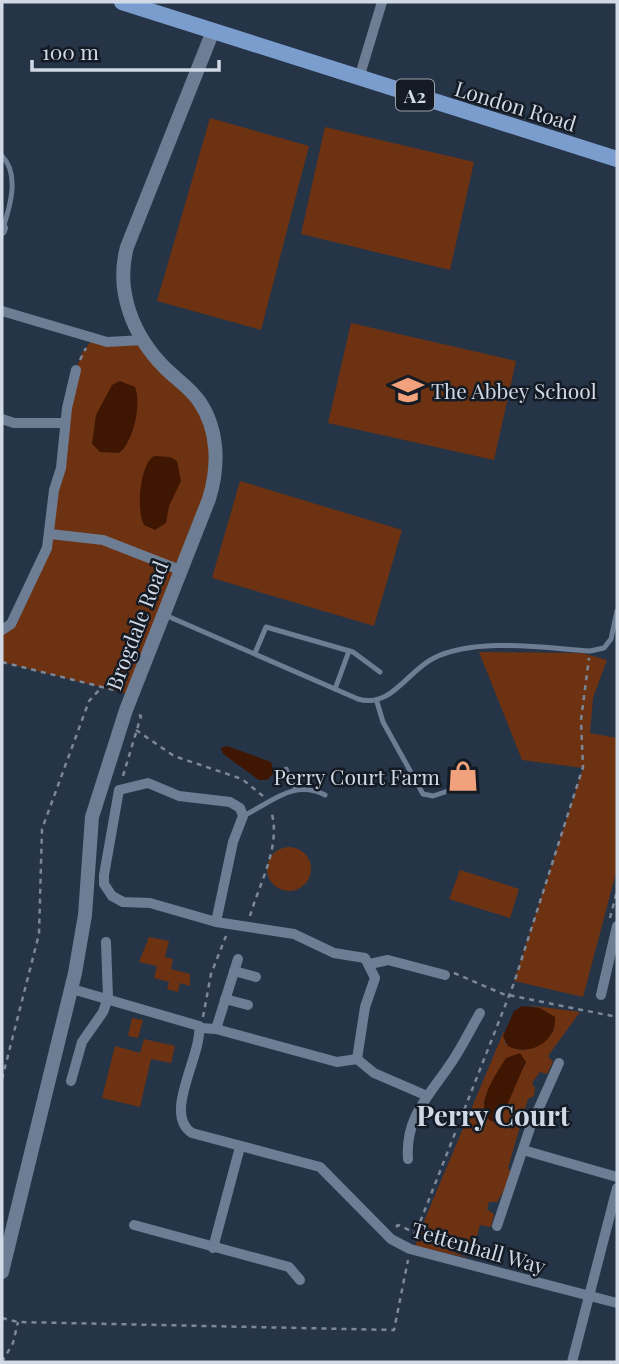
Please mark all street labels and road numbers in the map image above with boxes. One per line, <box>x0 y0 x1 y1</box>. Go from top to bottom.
street label: London Road <box>452 73 580 137</box>
road number: A2 <box>396 80 434 110</box>
street label: Brogdale Road <box>98 556 174 694</box>
street label: Tettenhall Way <box>409 1214 550 1280</box>

